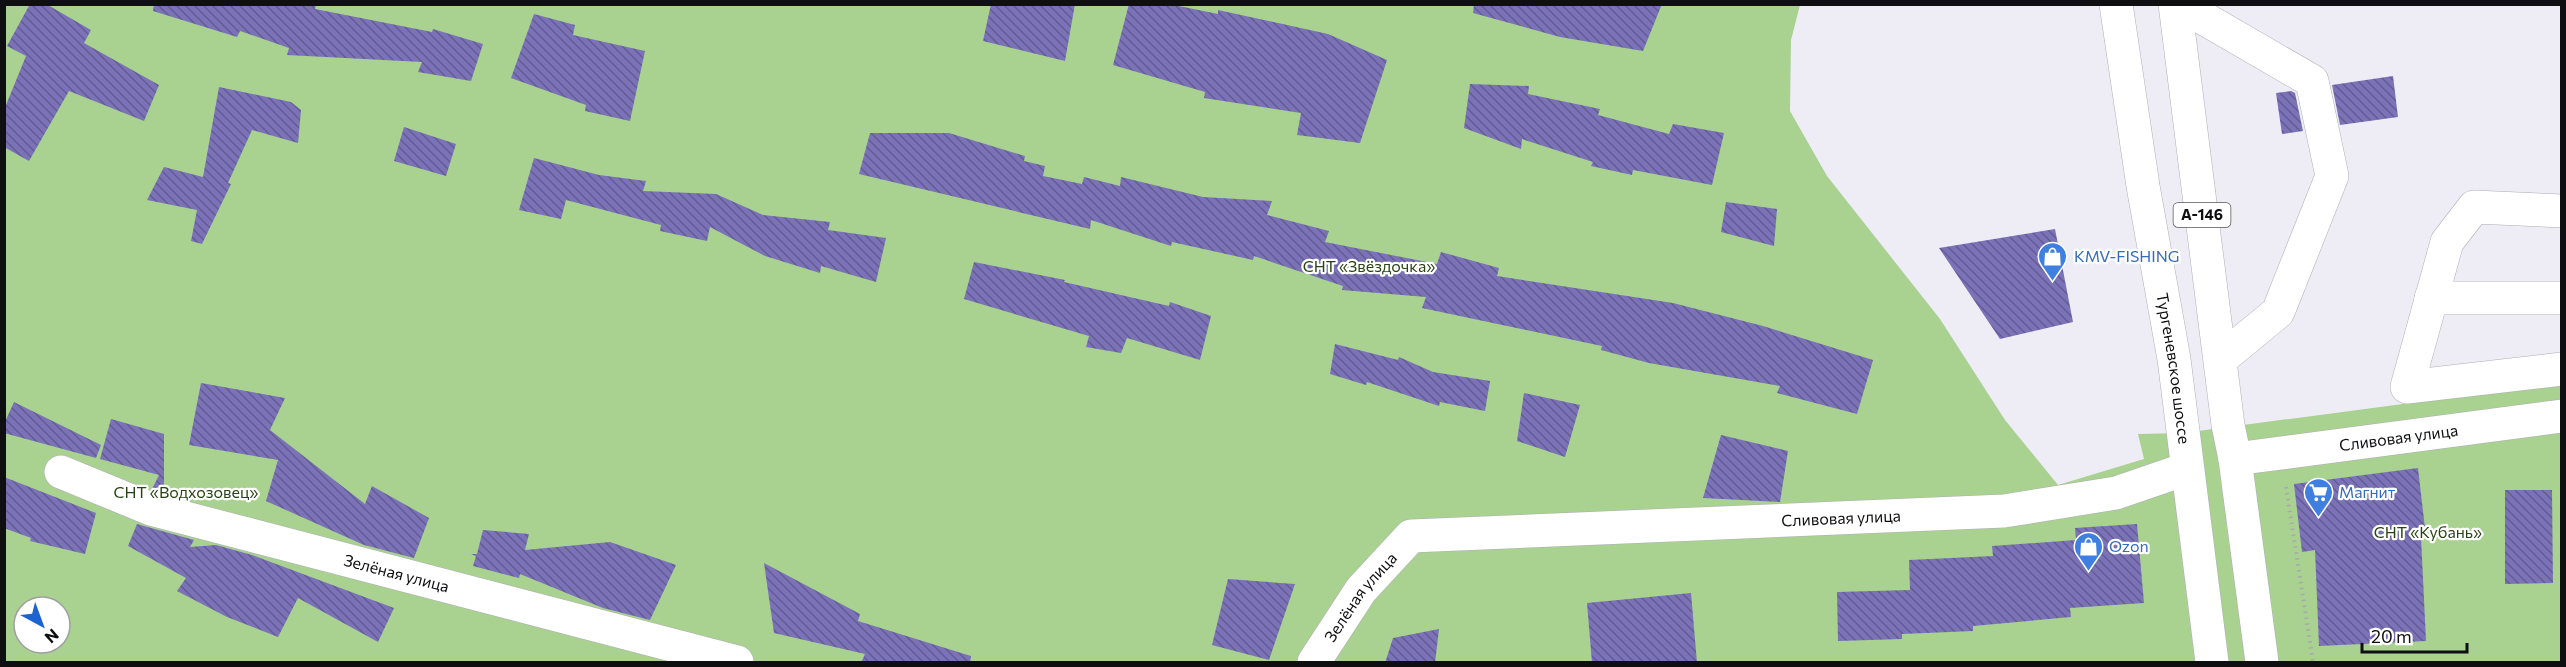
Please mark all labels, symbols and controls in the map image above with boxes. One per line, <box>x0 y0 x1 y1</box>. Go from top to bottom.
road number: А-146 <box>2174 203 2230 227</box>
shop icon: KMV-FISHING <box>2037 240 2069 282</box>
place label: KMV-FISHING <box>2074 246 2180 265</box>
park label: СНТ «Звёздочка» <box>1303 256 1435 275</box>
street label: Тургеневское шоссе <box>2153 291 2195 445</box>
street label: Сливовая улица <box>2338 420 2459 454</box>
supermarket icon: Магнит <box>2302 476 2334 518</box>
park label: СНТ «Водхозовец» <box>114 482 258 501</box>
place label: Магнит <box>2339 482 2396 501</box>
street label: Сливовая улица <box>1781 505 1901 529</box>
park label: СНТ «Кубань» <box>2374 522 2482 541</box>
shop icon: Ozon <box>2072 530 2104 572</box>
place label: Ozon <box>2109 536 2149 555</box>
street label: Зелёная улица <box>1320 548 1400 645</box>
street label: Зелёная улица <box>342 550 451 595</box>
north arrow <box>12 595 72 655</box>
scale bar <box>2362 616 2467 654</box>
text: 20 m <box>2371 625 2412 647</box>
text: N <box>41 626 63 648</box>

